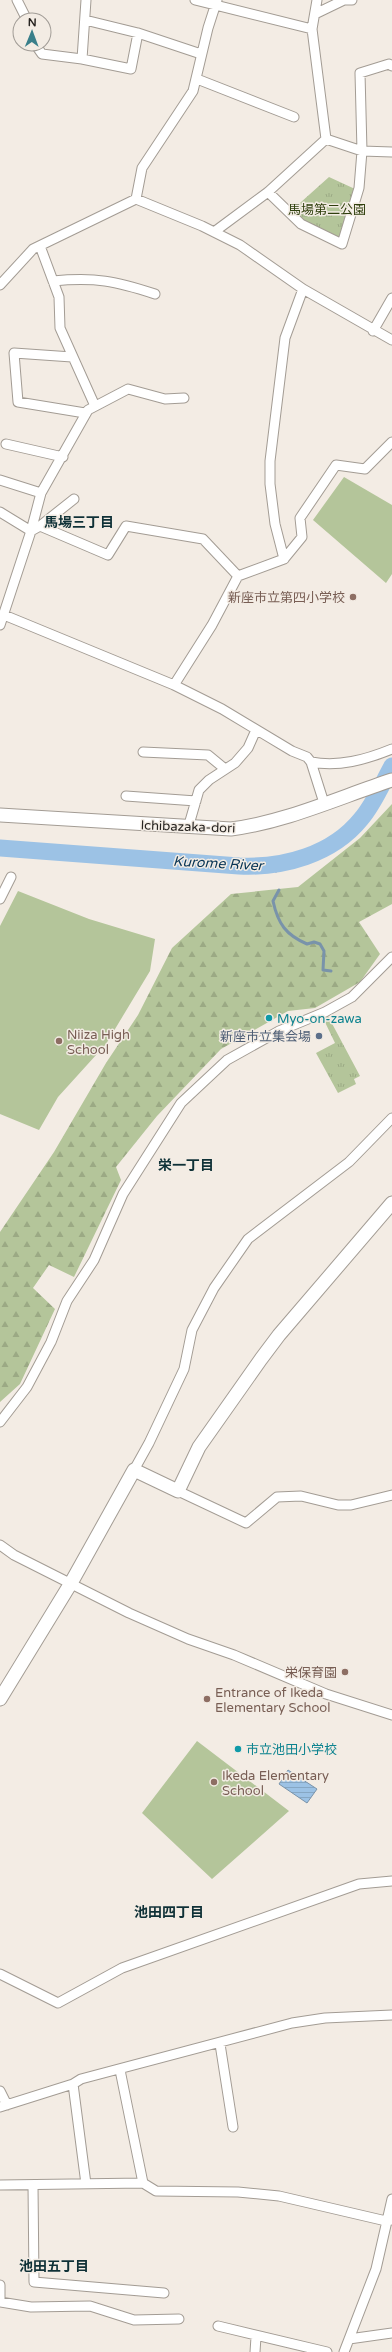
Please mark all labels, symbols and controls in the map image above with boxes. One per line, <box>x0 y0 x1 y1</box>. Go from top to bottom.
north arrow <box>12 12 52 52</box>
text: N <box>28 16 37 29</box>
park label: 馬場第二公園 <box>288 202 366 218</box>
district label: 馬場三丁目 <box>44 514 114 531</box>
place label: 新座市立第四小学校 <box>228 590 345 606</box>
marker: 新座市立第四小学校 <box>348 592 358 602</box>
street label: Ichibazaka-dori <box>140 817 236 837</box>
water label: Kurome River <box>173 853 265 874</box>
place label: Myo-on-zawa <box>277 1011 362 1027</box>
marker: Myo-on-zawa <box>264 1013 274 1023</box>
place label: Niiza High School <box>67 1027 130 1058</box>
place label: 新座市立集会場 <box>220 1029 311 1045</box>
marker: 新座市立集会場 <box>314 1031 324 1041</box>
marker: Niiza High School <box>54 1036 64 1046</box>
district label: 栄一丁目 <box>158 1157 214 1174</box>
place label: 栄保育園 <box>285 1665 337 1681</box>
marker: 栄保育園 <box>340 1667 350 1677</box>
place label: Entrance of Ikeda Elementary School <box>215 1685 330 1716</box>
marker: Entrance of Ikeda Elementary School <box>202 1694 212 1704</box>
place label: 市立池田小学校 <box>246 1742 337 1758</box>
marker: 市立池田小学校 <box>233 1744 243 1754</box>
place label: Ikeda Elementary School <box>222 1768 329 1799</box>
marker: Ikeda Elementary School <box>209 1777 219 1787</box>
district label: 池田四丁目 <box>134 1904 204 1921</box>
district label: 池田五丁目 <box>19 2258 89 2275</box>

